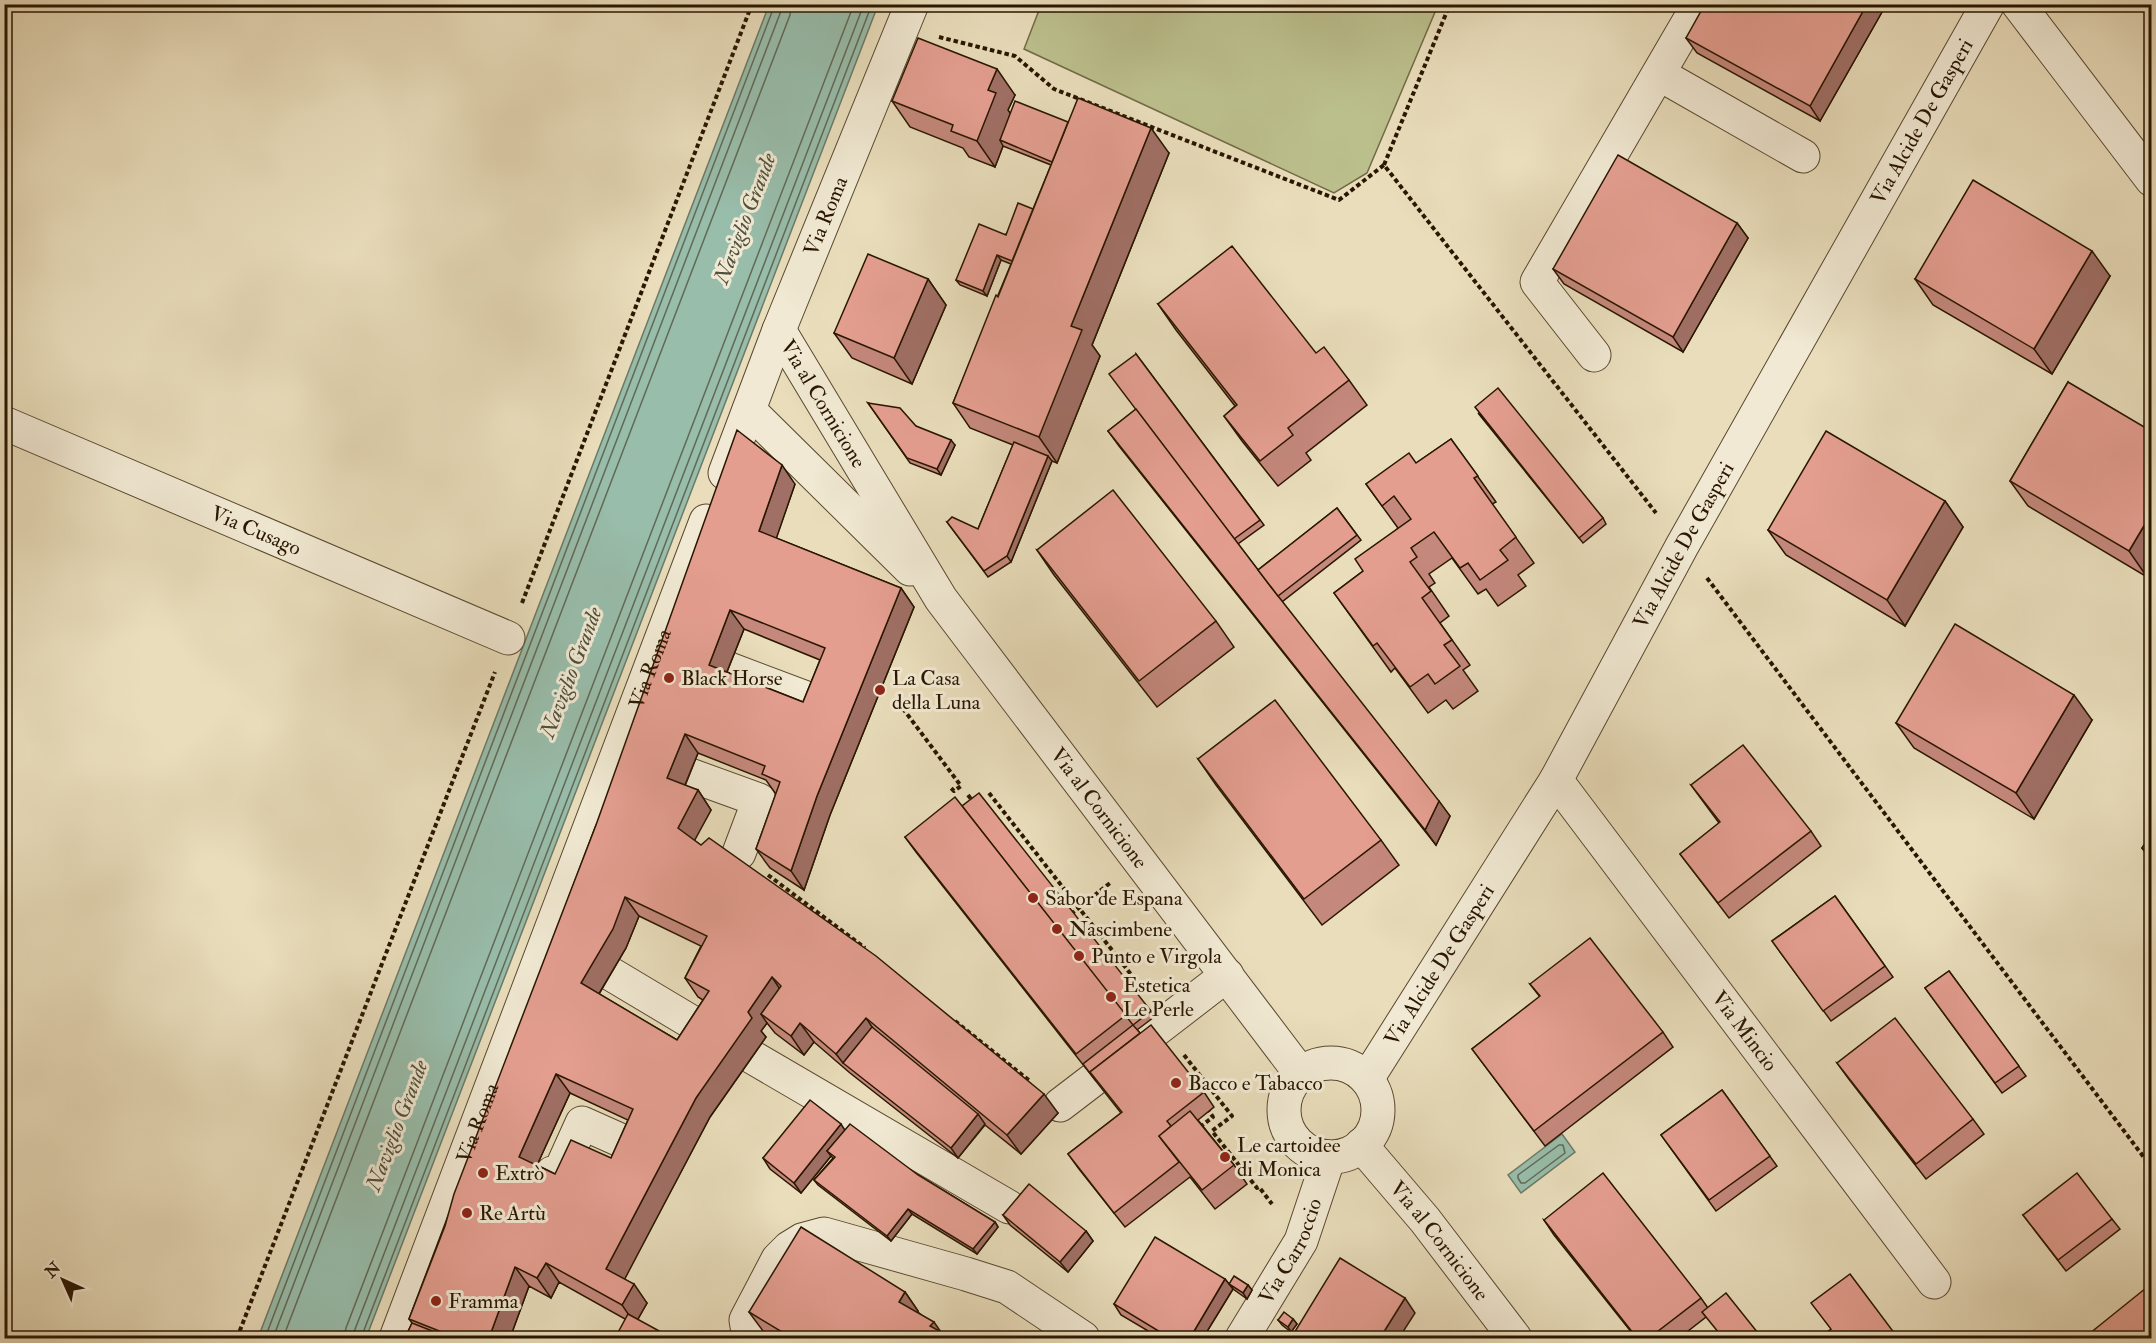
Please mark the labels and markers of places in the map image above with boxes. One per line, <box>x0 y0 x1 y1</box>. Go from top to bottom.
place label: Black Horse <box>681 665 783 692</box>
place label: La Casa della Luna <box>892 665 981 716</box>
marker: Black Horse <box>662 671 676 685</box>
marker: La Casa della Luna <box>873 683 887 697</box>
place label: Sabor de Espana <box>1045 885 1183 912</box>
marker: Sabor de Espana <box>1026 891 1040 905</box>
place label: Nascimbene <box>1069 916 1172 943</box>
marker: Nascimbene <box>1050 922 1064 936</box>
place label: Punto e Virgola <box>1091 943 1222 970</box>
marker: Punto e Virgola <box>1072 949 1086 963</box>
place label: Estetica Le Perle <box>1123 972 1194 1023</box>
marker: Estetica Le Perle <box>1104 990 1118 1004</box>
place label: Bacco e Tabacco <box>1188 1070 1323 1097</box>
marker: Bacco e Tabacco <box>1169 1076 1183 1090</box>
place label: Le cartoidee di Monica <box>1237 1132 1341 1183</box>
marker: Le cartoidee di Monica <box>1218 1150 1232 1164</box>
place label: Extrò <box>495 1160 544 1187</box>
marker: Extrò <box>476 1166 490 1180</box>
place label: Re Artù <box>479 1200 546 1227</box>
marker: Re Artù <box>460 1206 474 1220</box>
place label: Framma <box>448 1288 519 1315</box>
marker: Framma <box>429 1294 443 1308</box>

